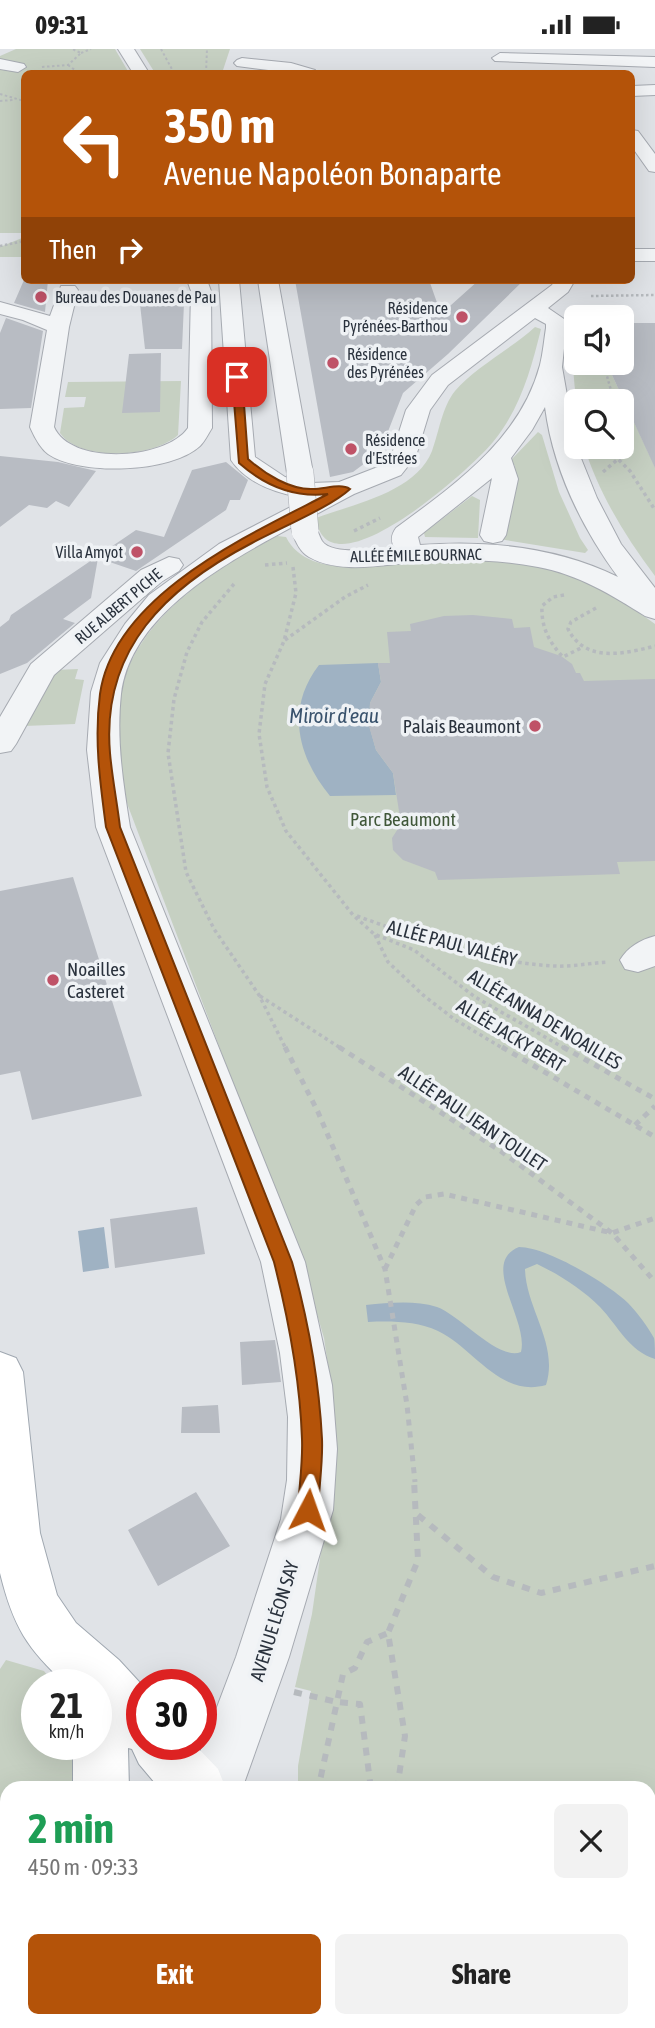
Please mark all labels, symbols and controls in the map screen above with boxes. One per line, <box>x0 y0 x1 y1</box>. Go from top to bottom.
text: 09:31 <box>35 10 89 40</box>
text: 350 m <box>164 97 275 153</box>
icon: left <box>49 98 140 189</box>
text: Avenue Napoléon Bonaparte <box>164 155 502 192</box>
icon: right <box>111 231 149 269</box>
text: Then <box>49 235 97 265</box>
place label: Bureau des Douanes de Pau <box>55 288 217 306</box>
marker: Bureau des Douanes de Pau <box>33 289 49 305</box>
place label: Résidence Pyrénées-Barthou <box>343 299 448 336</box>
map controls <box>564 305 634 459</box>
button: sound <box>564 305 634 375</box>
marker: Résidence Pyrénées-Barthou <box>454 309 470 325</box>
place label: Résidence des Pyrénées <box>347 345 424 382</box>
pin <box>207 347 267 407</box>
marker: Résidence des Pyrénées <box>325 355 341 371</box>
icon: arrive <box>218 358 256 396</box>
button: search <box>564 389 634 459</box>
place label: Résidence d'Estrées <box>365 431 425 467</box>
marker: Résidence d'Estrées <box>343 441 359 457</box>
place label: Villa Amyot <box>55 543 123 562</box>
marker: Villa Amyot <box>129 544 145 560</box>
street label: ALLÉE ÉMILE BOURNAC <box>350 545 482 565</box>
street label: RUE ALBERT PICHE <box>71 564 165 647</box>
water label: Miroir d'eau <box>289 703 379 727</box>
place label: Palais Beaumont <box>403 715 521 737</box>
marker: Palais Beaumont <box>527 718 543 734</box>
park label: Parc Beaumont <box>350 808 456 830</box>
street label: ALLÉE PAUL VALÉRY <box>385 915 520 971</box>
place label: Noailles Casteret <box>67 958 126 1002</box>
street label: ALLÉE ANNA DE NOAILLES <box>464 964 626 1074</box>
marker: Noailles Casteret <box>45 972 61 988</box>
street label: ALLÉE JACKY BERT <box>453 994 570 1076</box>
street label: ALLÉE PAUL JEAN TOULET <box>395 1060 551 1176</box>
position arrow <box>271 1473 345 1547</box>
street label: AVENUE LÉON SAY <box>245 1558 303 1684</box>
speed limit sign: 30 <box>126 1669 217 1760</box>
text: 21 <box>50 1685 83 1725</box>
text: km/h <box>49 1721 84 1742</box>
text: 2 min <box>28 1804 114 1852</box>
button: close <box>554 1804 628 1878</box>
text: 450 m · 09:33 <box>28 1854 139 1880</box>
button: Exit <box>28 1934 321 2014</box>
button: Share <box>335 1934 628 2014</box>

